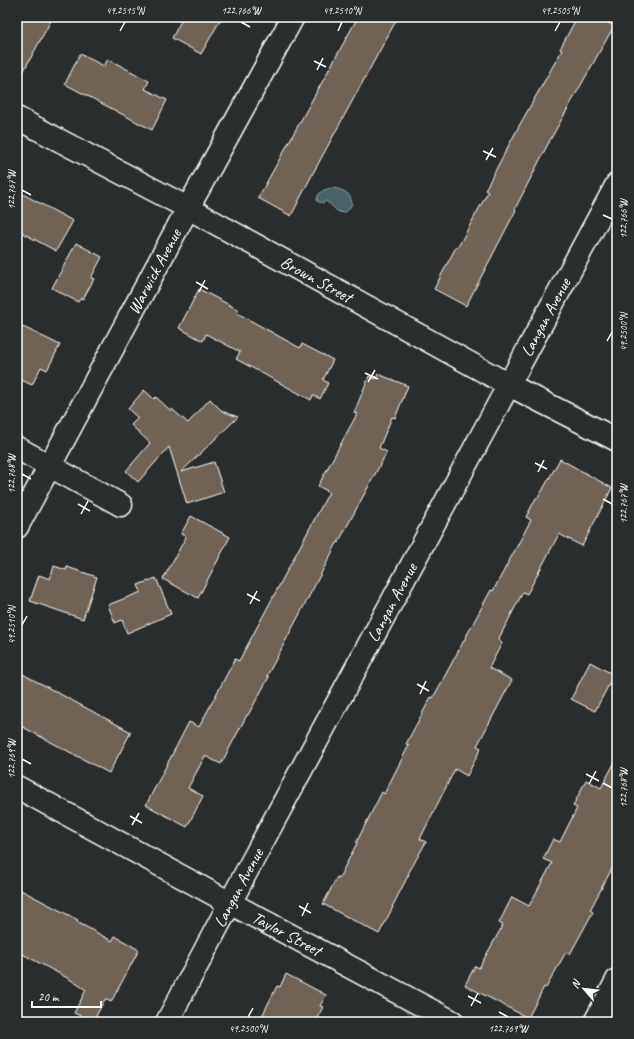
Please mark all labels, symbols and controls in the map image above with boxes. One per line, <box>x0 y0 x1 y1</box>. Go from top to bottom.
text: 49.2515°N <box>106 4 146 17</box>
text: 122.766°W <box>221 4 262 17</box>
text: 49.2510°N <box>323 4 363 17</box>
text: 49.2505°N <box>541 4 581 17</box>
text: 122.767°W <box>5 169 18 210</box>
text: 122.766°W <box>617 198 630 239</box>
street label: Warwick Avenue <box>123 224 187 318</box>
street label: Brown Street <box>277 251 358 309</box>
street label: Langan Avenue <box>516 273 576 360</box>
text: 49.2500°N <box>617 311 630 351</box>
text: 122.768°W <box>5 453 18 494</box>
text: 122.767°W <box>617 483 630 524</box>
street label: Langan Avenue <box>362 558 422 645</box>
text: 49.2510°N <box>5 604 18 644</box>
text: 122.769°W <box>5 738 18 779</box>
text: 122.768°W <box>617 767 630 808</box>
street label: Langan Avenue <box>209 844 269 931</box>
street label: Taylor Street <box>248 907 327 962</box>
north arrow <box>564 969 604 1009</box>
text: N <box>567 976 584 991</box>
scale bar <box>32 983 101 1009</box>
text: 20 m <box>38 989 60 1005</box>
text: 49.2500°N <box>229 1022 269 1035</box>
text: 122.769°W <box>488 1022 529 1035</box>

